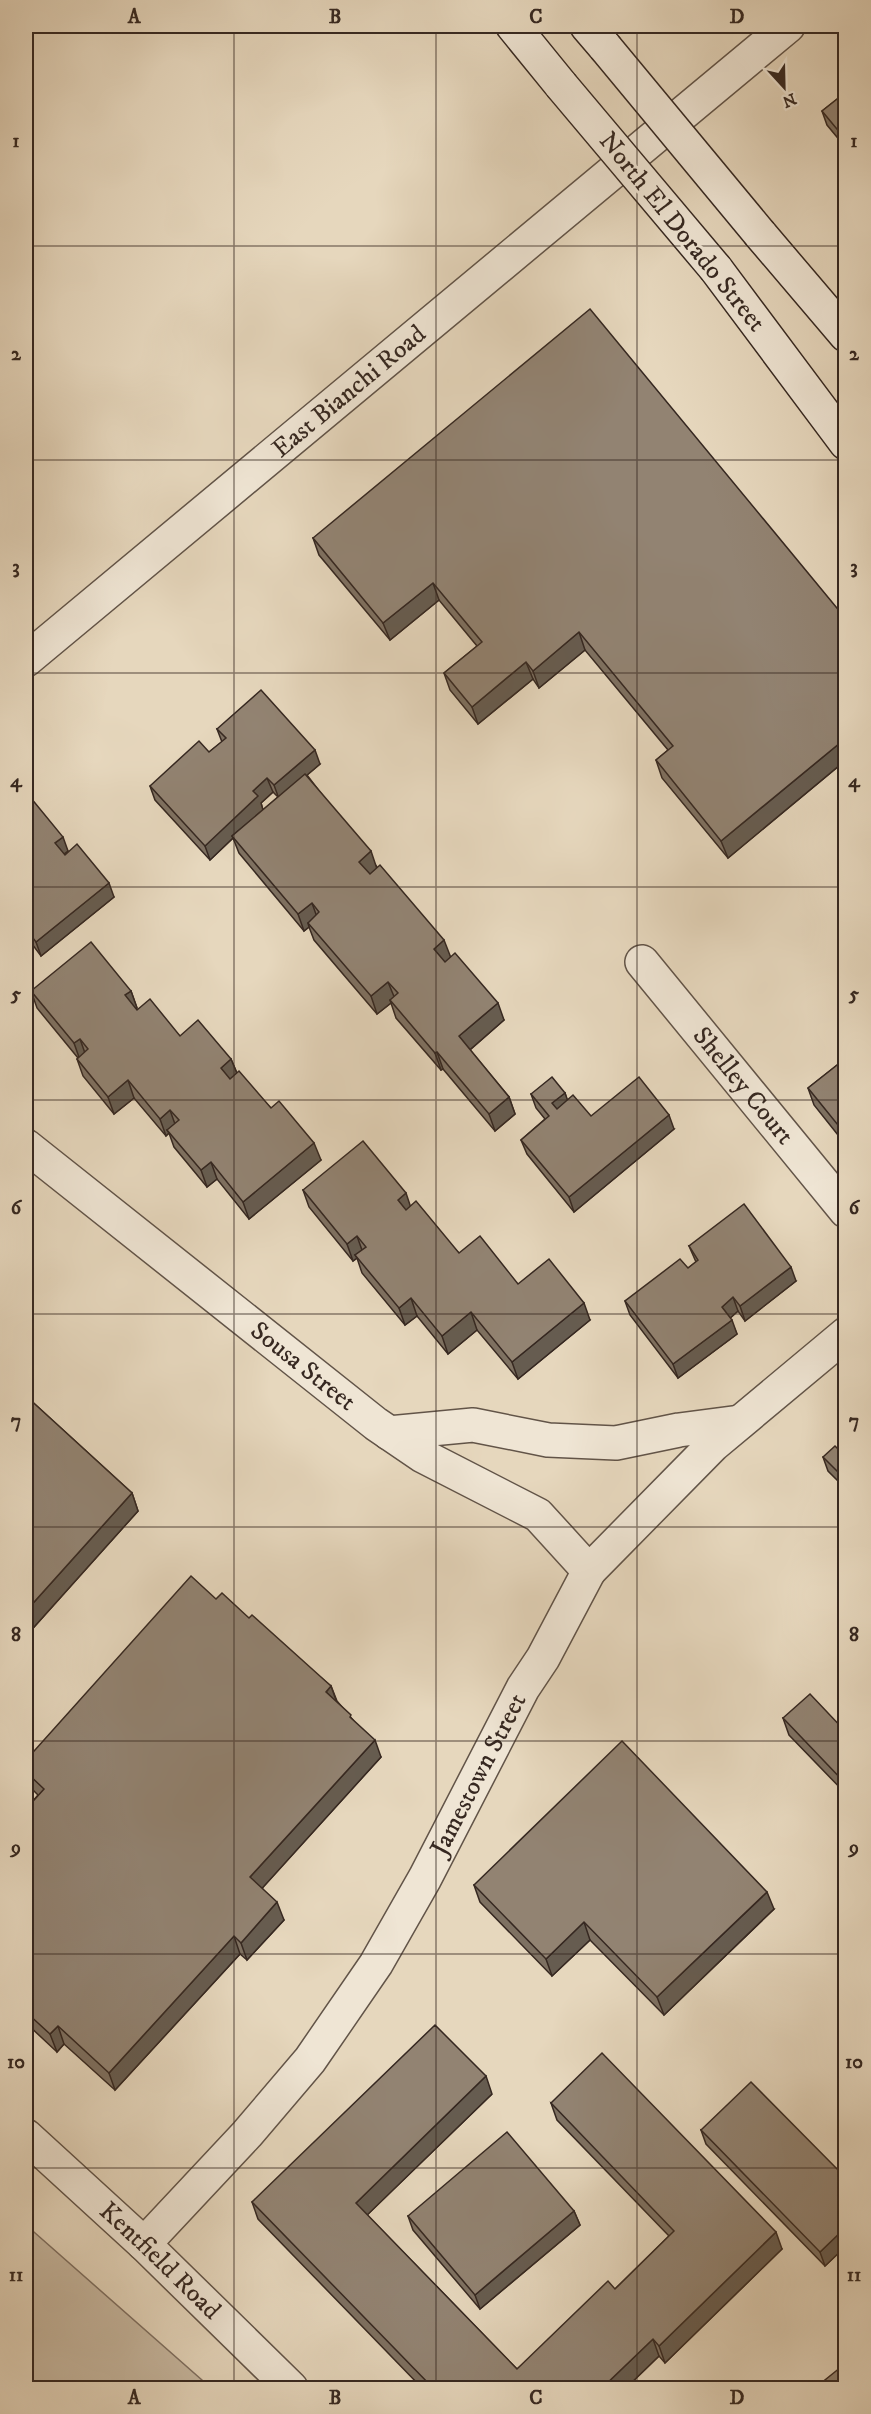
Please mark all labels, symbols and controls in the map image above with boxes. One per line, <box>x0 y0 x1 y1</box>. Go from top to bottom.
text: A <box>127 5 142 30</box>
text: B <box>329 5 341 30</box>
text: C <box>529 5 543 30</box>
text: D <box>730 5 745 30</box>
north arrow <box>754 57 814 117</box>
text: N <box>779 88 799 112</box>
street label: North El Dorado Street <box>591 125 773 339</box>
text: 1 <box>12 129 20 154</box>
text: 1 <box>850 129 858 154</box>
street label: East Bianchi Road <box>265 318 433 465</box>
text: 2 <box>11 342 22 367</box>
text: 2 <box>849 342 860 367</box>
text: 3 <box>12 555 20 580</box>
text: 3 <box>850 555 858 580</box>
text: 4 <box>10 769 23 794</box>
text: 4 <box>848 769 861 794</box>
text: 5 <box>10 982 21 1007</box>
text: 5 <box>848 982 859 1007</box>
street label: Shelley Court <box>685 1020 801 1151</box>
text: 6 <box>11 1196 23 1221</box>
text: 6 <box>849 1196 861 1221</box>
street label: Sousa Street <box>244 1314 363 1418</box>
text: 7 <box>11 1409 21 1434</box>
text: 7 <box>849 1409 859 1434</box>
text: 8 <box>11 1623 21 1648</box>
text: 8 <box>849 1623 859 1648</box>
street label: Jamestown Street <box>422 1688 534 1863</box>
text: 9 <box>9 1836 21 1861</box>
text: 9 <box>847 1836 859 1861</box>
text: 10 <box>7 2050 25 2075</box>
text: 10 <box>845 2050 863 2075</box>
street label: Kentfield Road <box>92 2195 228 2327</box>
text: 11 <box>9 2263 23 2288</box>
text: 11 <box>847 2263 861 2288</box>
text: A <box>127 2386 142 2411</box>
text: B <box>329 2386 341 2411</box>
text: C <box>529 2386 543 2411</box>
text: D <box>730 2386 745 2411</box>

